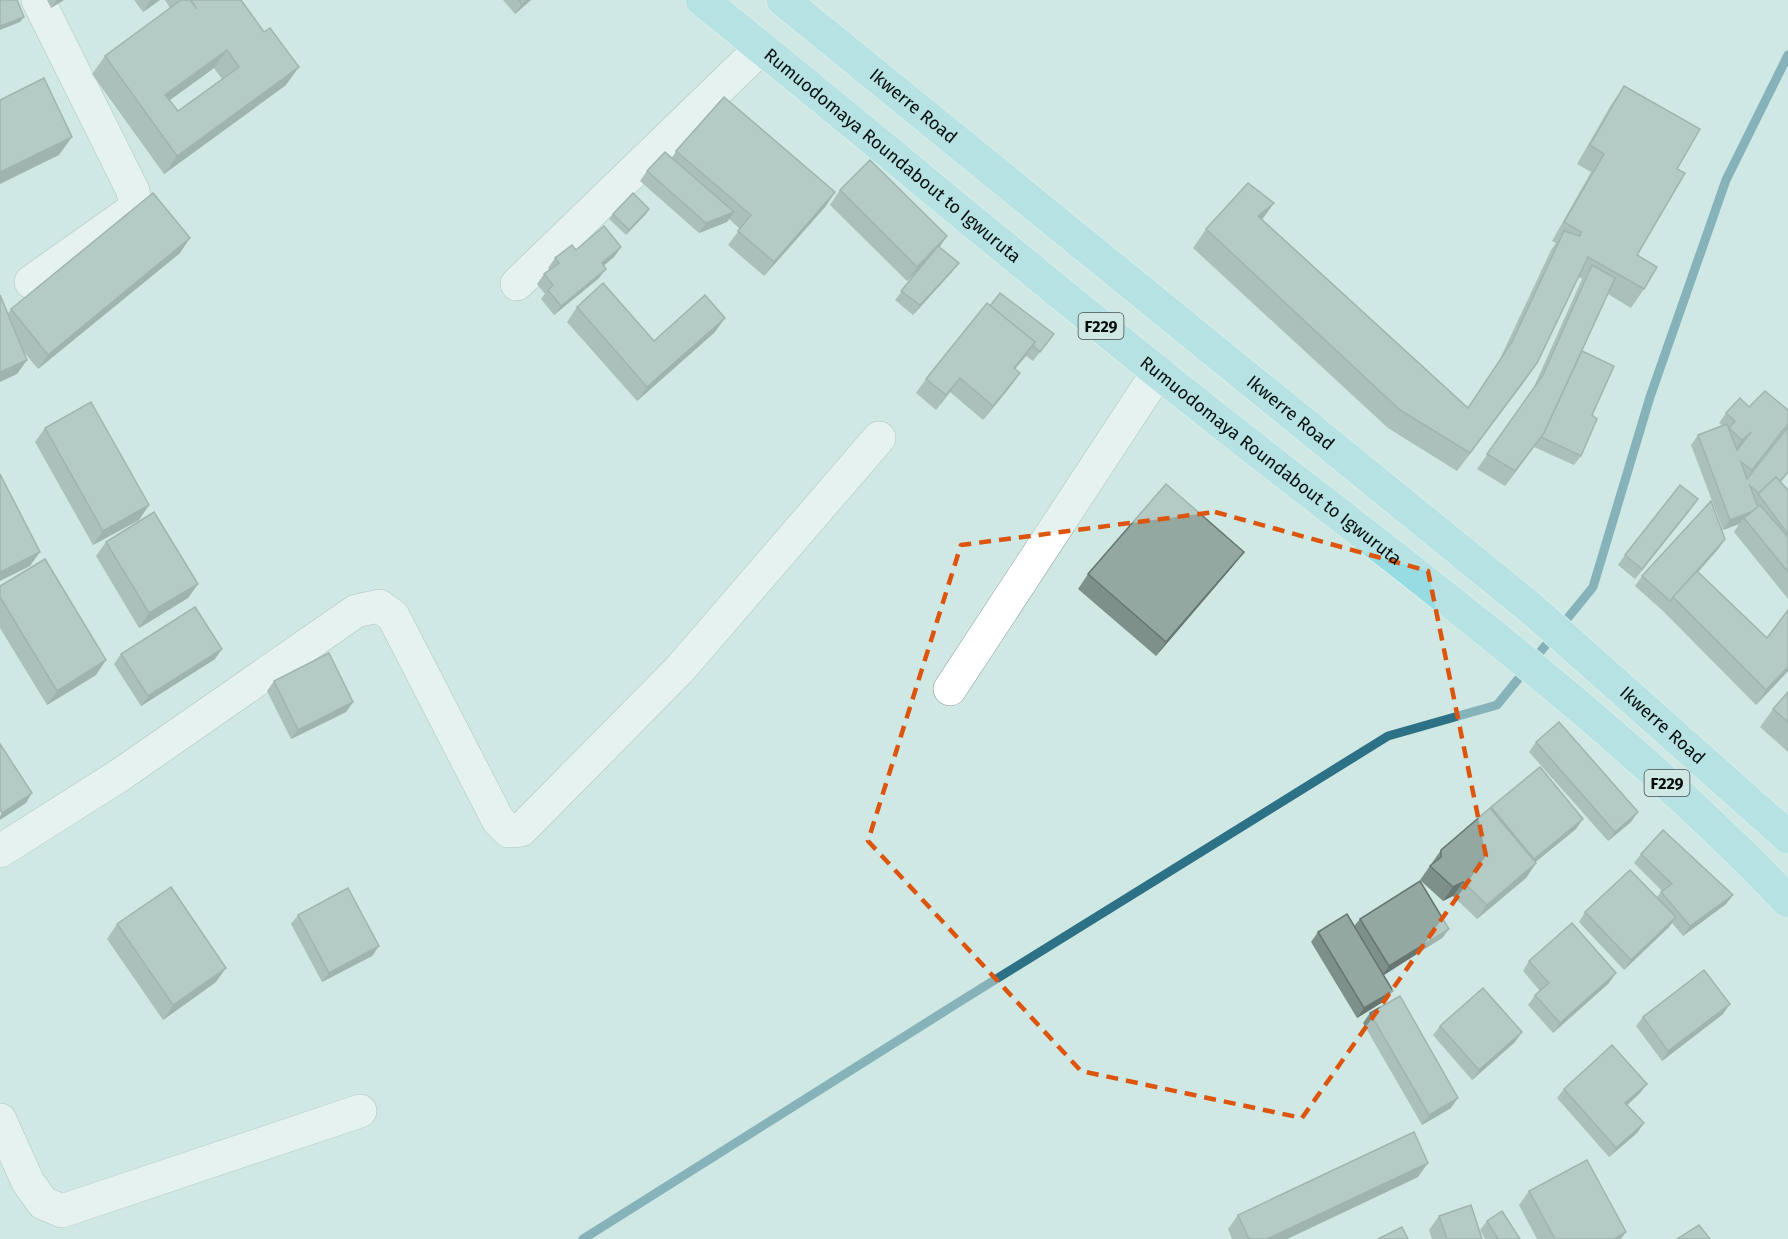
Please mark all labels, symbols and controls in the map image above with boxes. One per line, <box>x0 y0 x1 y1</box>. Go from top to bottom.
street label: Rumuodomaya Roundabout to Igwuruta <box>760 44 1025 268</box>
street label: Ikwerre Road <box>865 64 962 148</box>
road number: F229 <box>1078 313 1124 339</box>
street label: Rumuodomaya Roundabout to Igwuruta <box>1136 351 1406 570</box>
street label: Ikwerre Road <box>1242 370 1339 455</box>
street label: Ikwerre Road <box>1615 681 1710 769</box>
road number: F229 <box>1644 770 1690 796</box>

